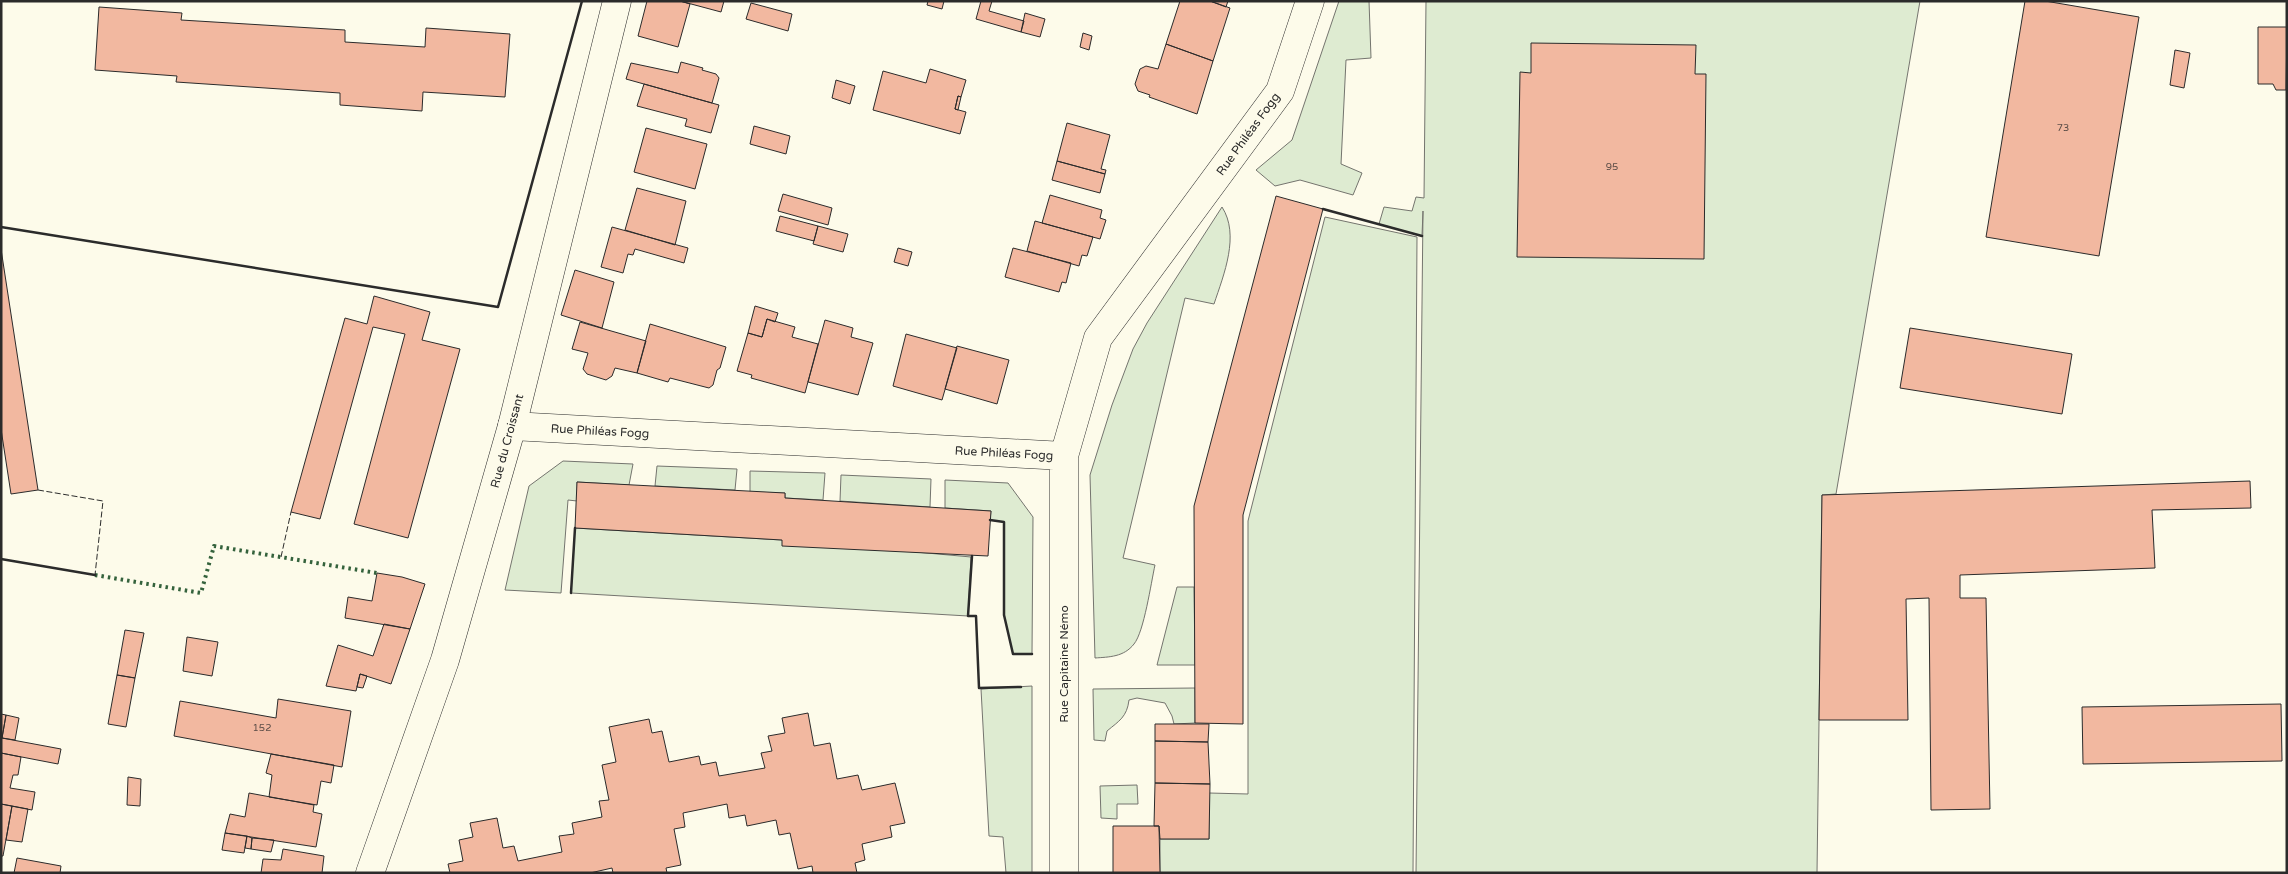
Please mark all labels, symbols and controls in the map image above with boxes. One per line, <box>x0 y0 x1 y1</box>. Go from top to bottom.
street label: Rue Philéas Fogg <box>1213 90 1283 178</box>
house number: 73 <box>2057 122 2069 134</box>
house number: 95 <box>1606 161 1618 173</box>
street label: Rue du Croissant <box>488 392 526 490</box>
street label: Rue Philéas Fogg <box>550 421 650 441</box>
street label: Rue Philéas Fogg <box>954 443 1054 463</box>
street label: Rue Capitaine Némo <box>1057 605 1071 723</box>
house number: 152 <box>253 722 271 734</box>

